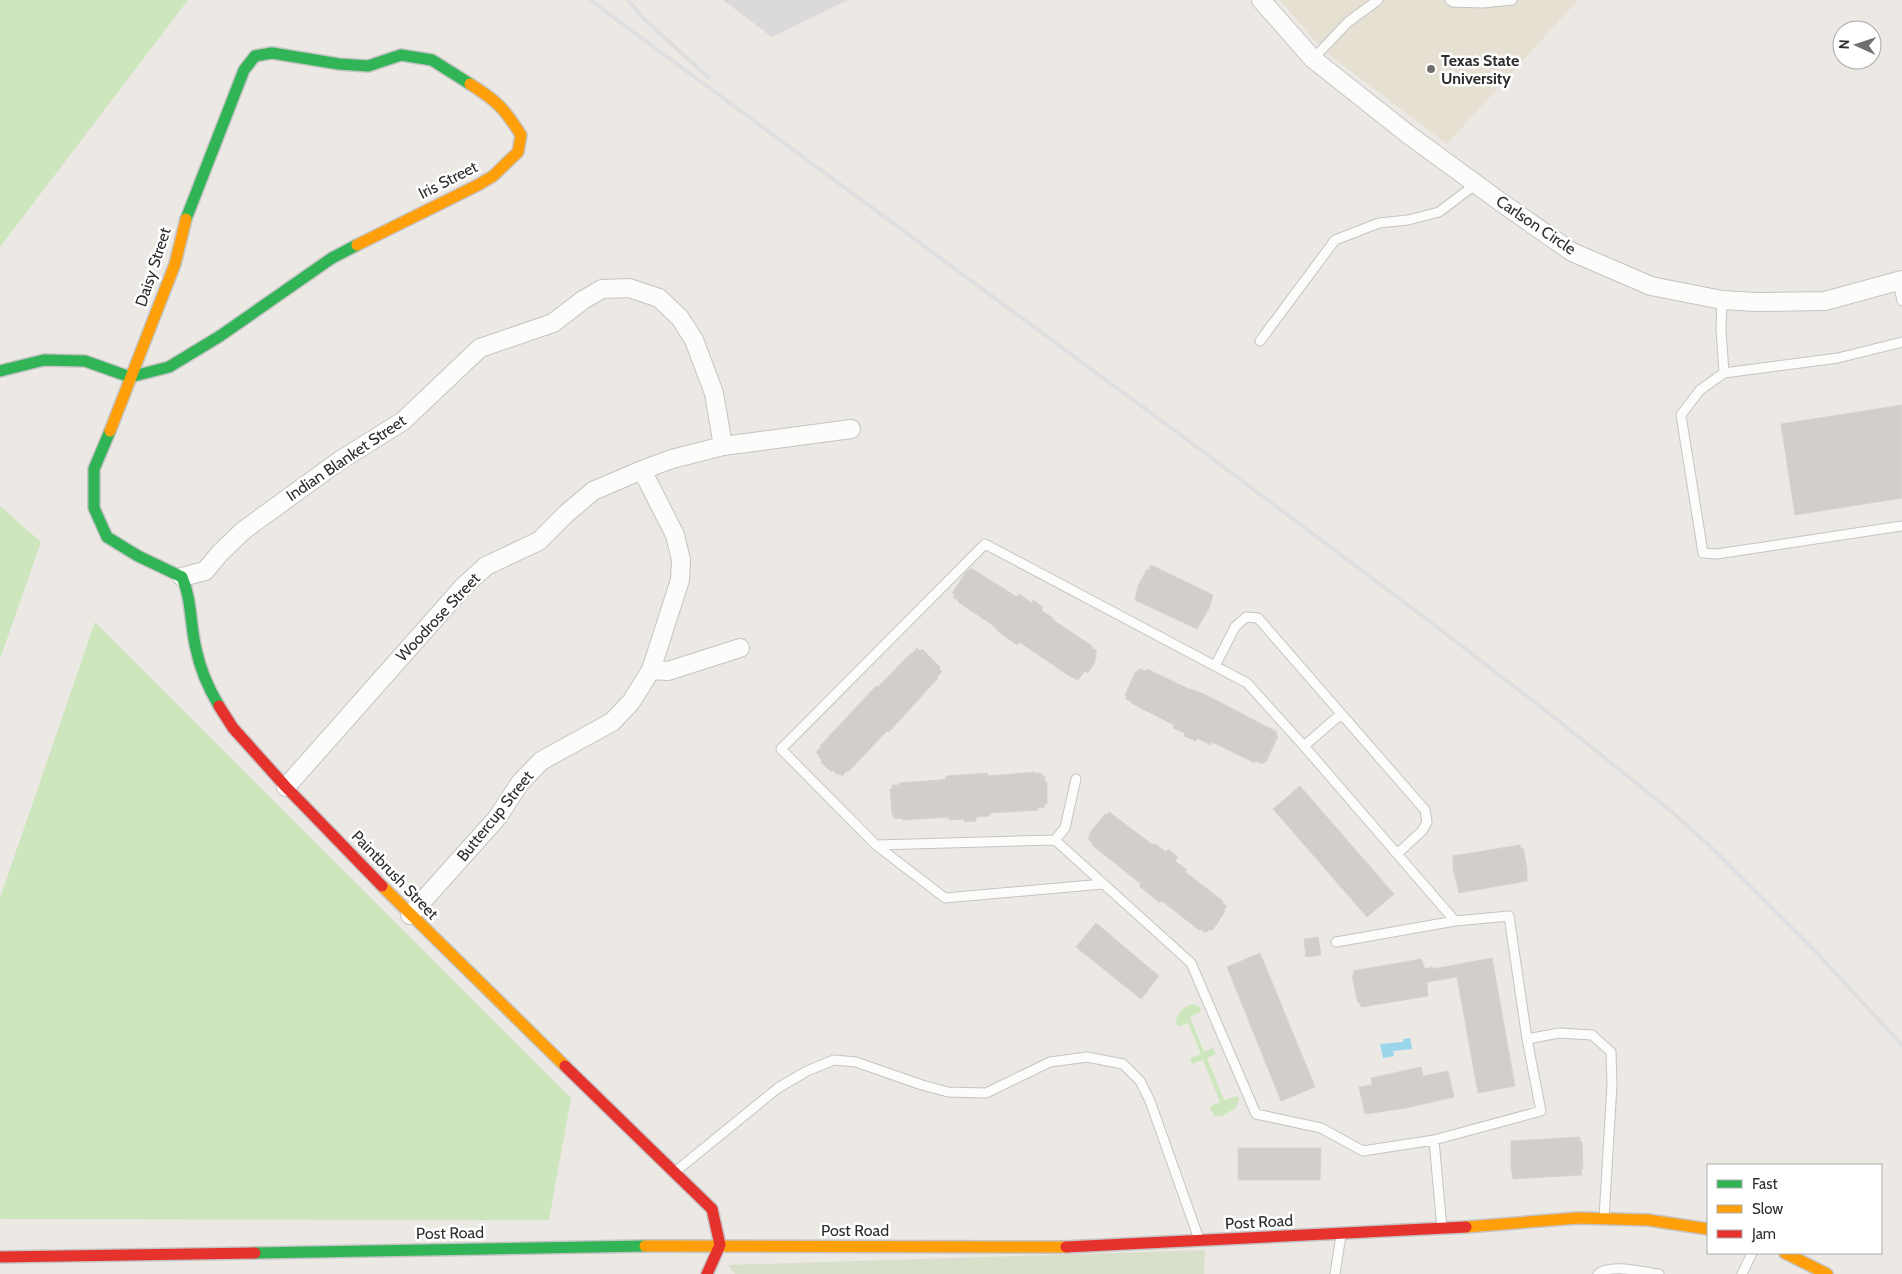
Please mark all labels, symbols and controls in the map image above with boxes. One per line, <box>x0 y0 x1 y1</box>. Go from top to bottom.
north arrow <box>1832 20 1882 70</box>
text: N <box>1835 39 1853 50</box>
place label: Texas State University <box>1441 51 1519 88</box>
marker: Texas State University <box>1425 63 1437 75</box>
street label: Iris Street <box>415 157 481 203</box>
street label: Carlson Circle <box>1493 191 1579 259</box>
street label: Daisy Street <box>131 224 175 309</box>
street label: Indian Blanket Street <box>283 411 410 505</box>
street label: Woodrose Street <box>392 568 484 665</box>
street label: Buttercup Street <box>453 766 538 865</box>
street label: Paintbrush Street <box>348 826 443 924</box>
legend <box>1707 1164 1882 1254</box>
text: Fast <box>1752 1175 1777 1193</box>
text: Slow <box>1752 1200 1783 1218</box>
street label: Post Road <box>1225 1211 1293 1233</box>
street label: Post Road <box>821 1221 889 1240</box>
street label: Post Road <box>416 1223 484 1243</box>
text: Jam <box>1751 1225 1776 1243</box>

